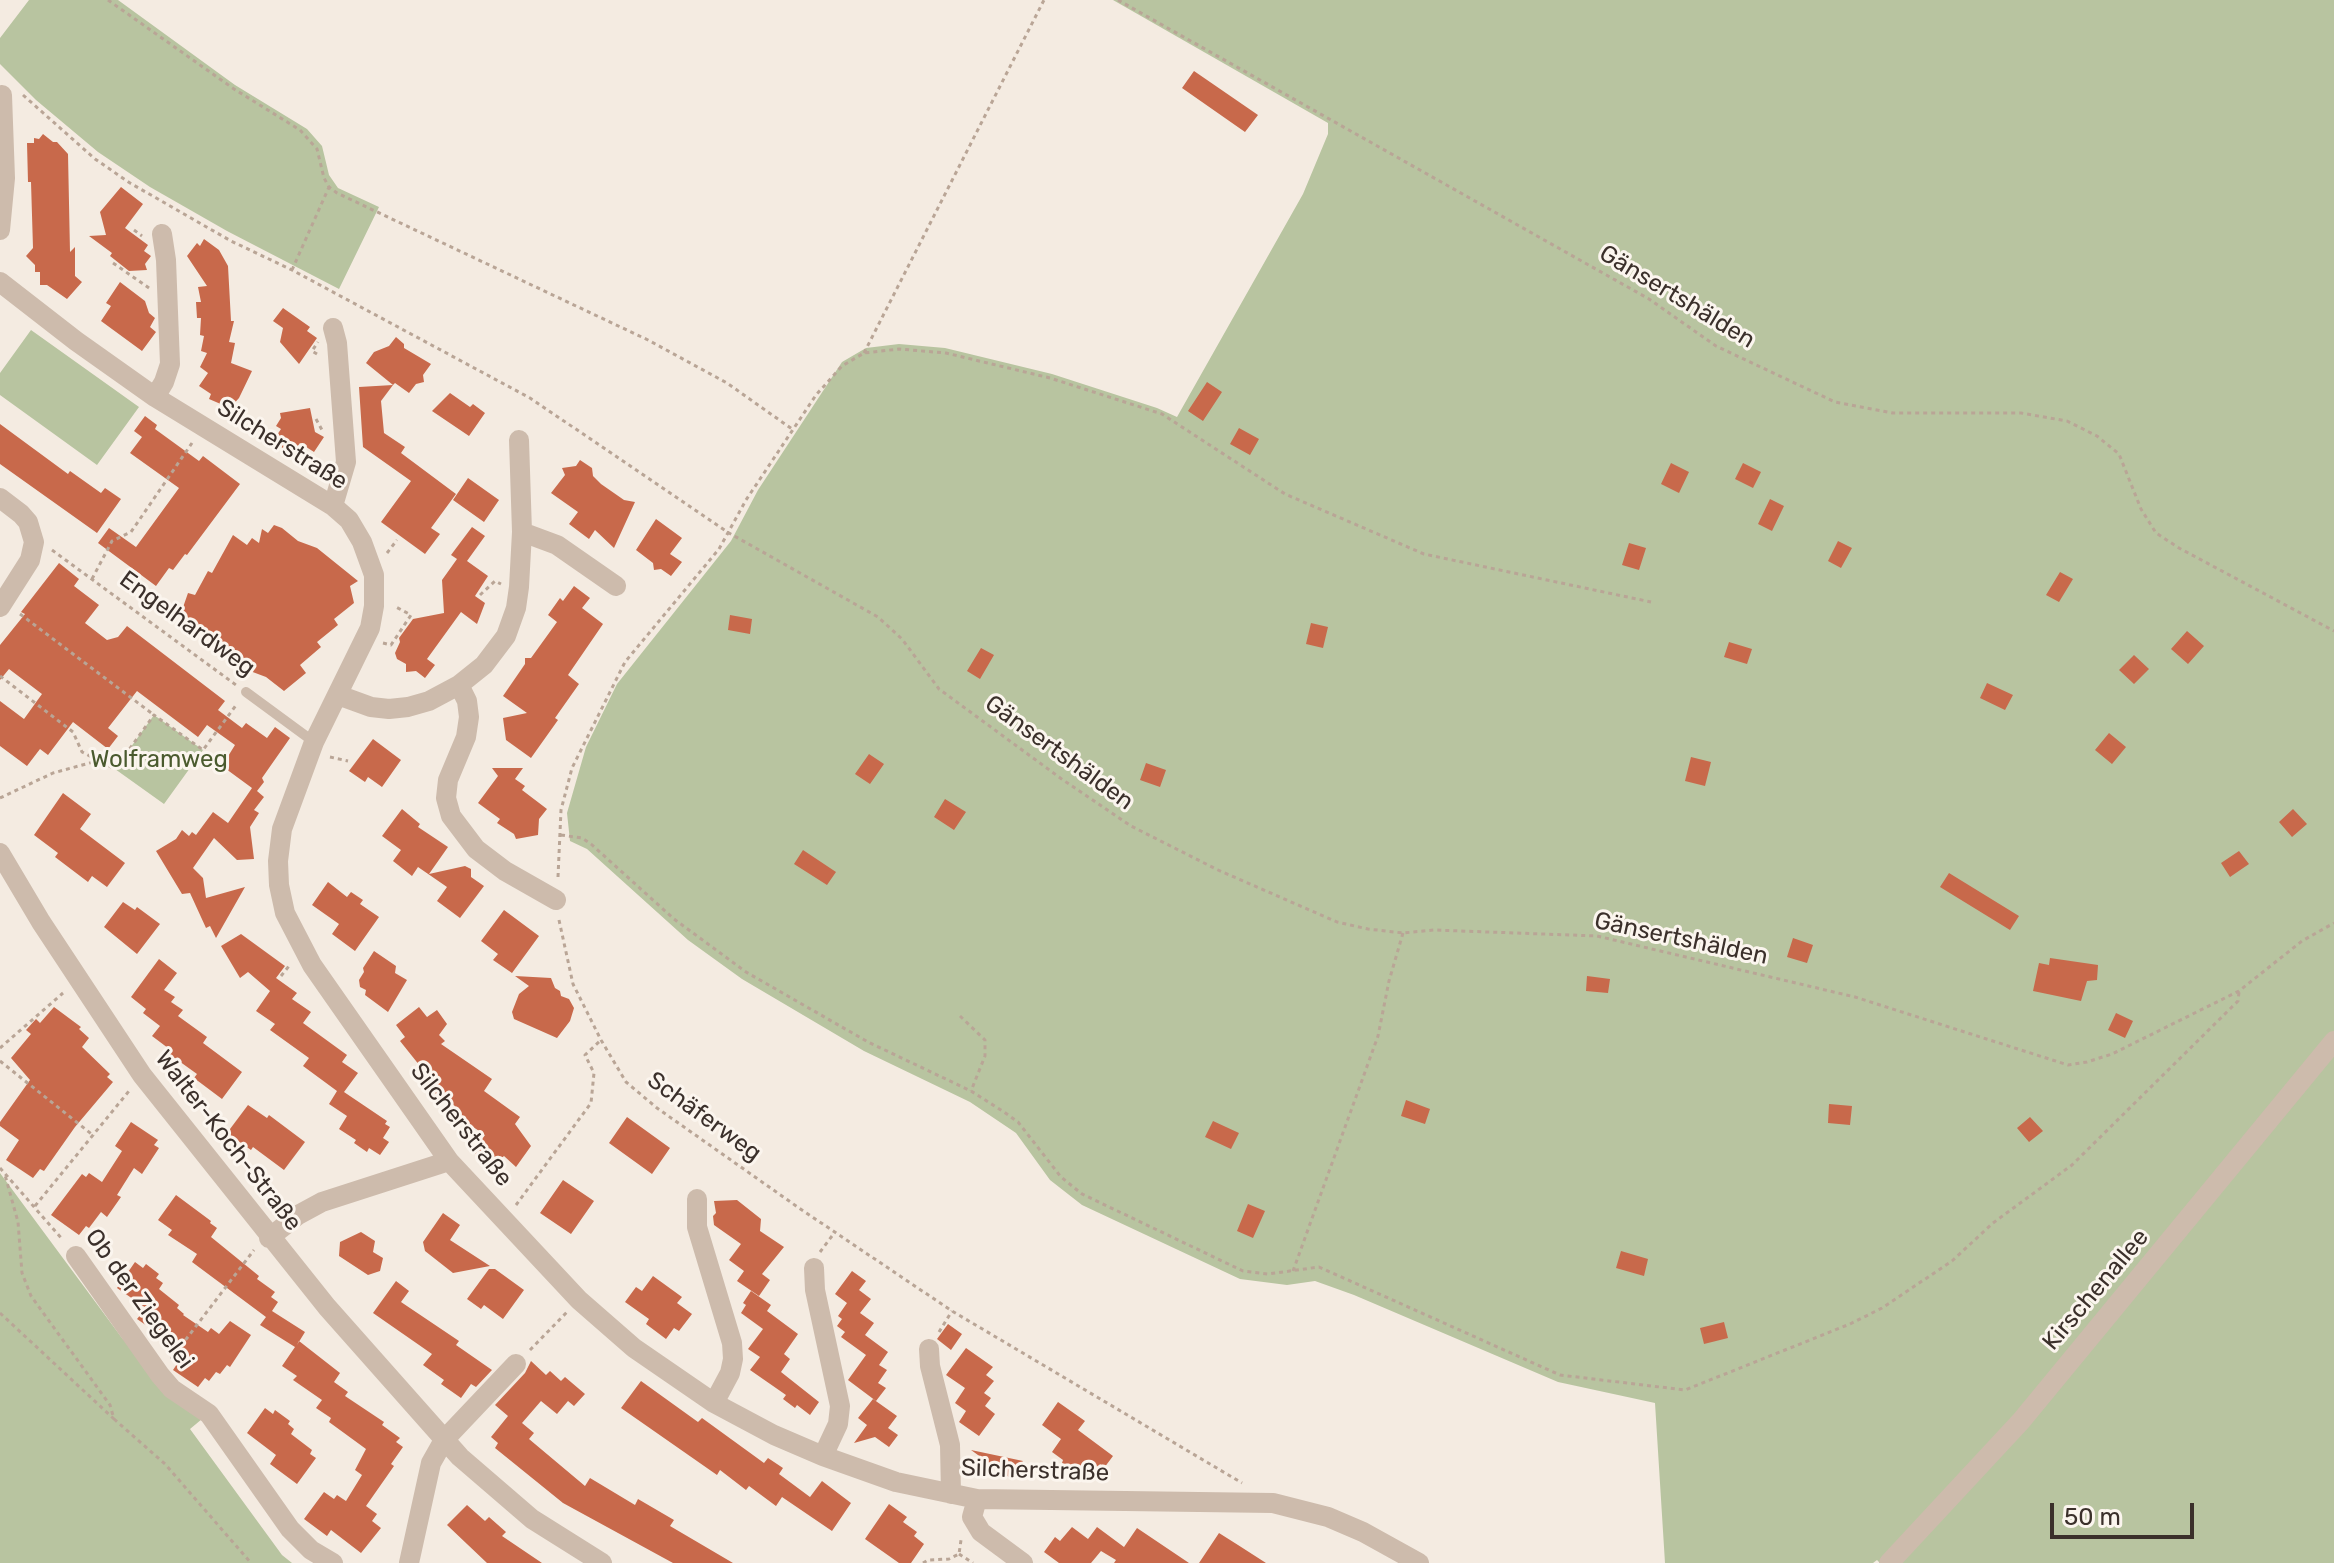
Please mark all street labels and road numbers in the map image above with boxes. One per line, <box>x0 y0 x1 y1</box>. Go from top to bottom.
street label: Gänsertshälden <box>1594 239 1760 355</box>
street label: Silcherstraße <box>211 393 353 497</box>
street label: Engelhardweg <box>114 565 260 683</box>
street label: Gänsertshälden <box>979 689 1139 817</box>
street label: Gänsertshälden <box>1592 907 1770 971</box>
street label: Walter-Koch-Straße <box>149 1045 307 1237</box>
street label: Silcherstraße <box>404 1058 518 1192</box>
street label: Schäferweg <box>641 1066 767 1168</box>
street label: Ob der Ziegelei <box>79 1224 199 1374</box>
street label: Kirschenallee <box>2037 1224 2155 1356</box>
street label: Silcherstraße <box>960 1454 1110 1488</box>

